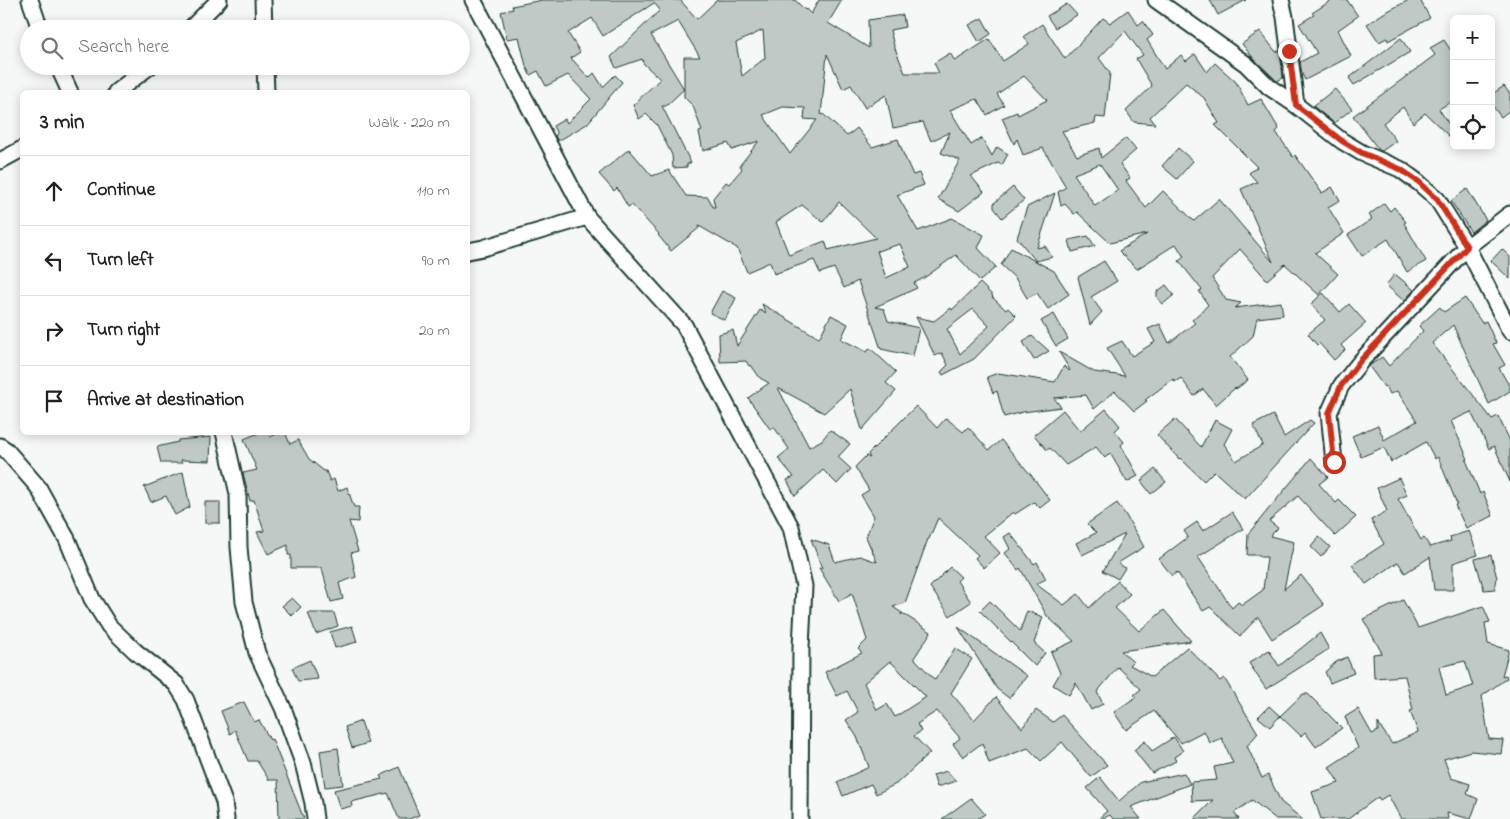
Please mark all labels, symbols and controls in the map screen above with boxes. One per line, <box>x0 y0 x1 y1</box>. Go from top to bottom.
map controls <box>1450 15 1495 150</box>
button: + <box>1450 15 1495 60</box>
search box <box>20 20 470 75</box>
icon: search <box>38 34 66 62</box>
text: Search here <box>78 34 169 61</box>
route end <box>1278 40 1301 63</box>
button: − <box>1450 60 1495 105</box>
button: locate <box>1450 105 1495 150</box>
text: 3 min <box>40 108 84 138</box>
text: Walk · 220 m <box>369 111 450 135</box>
icon: ahead <box>40 177 68 205</box>
text: Continue <box>87 177 155 204</box>
text: 110 m <box>416 179 450 203</box>
icon: left <box>40 247 68 275</box>
text: Turn left <box>87 247 154 274</box>
text: 90 m <box>422 249 450 273</box>
icon: right <box>40 317 68 345</box>
text: Turn right <box>87 317 160 344</box>
text: 20 m <box>419 319 450 343</box>
icon: arrive <box>40 387 68 415</box>
text: Arrive at destination <box>87 387 244 414</box>
route start <box>1323 451 1346 474</box>

